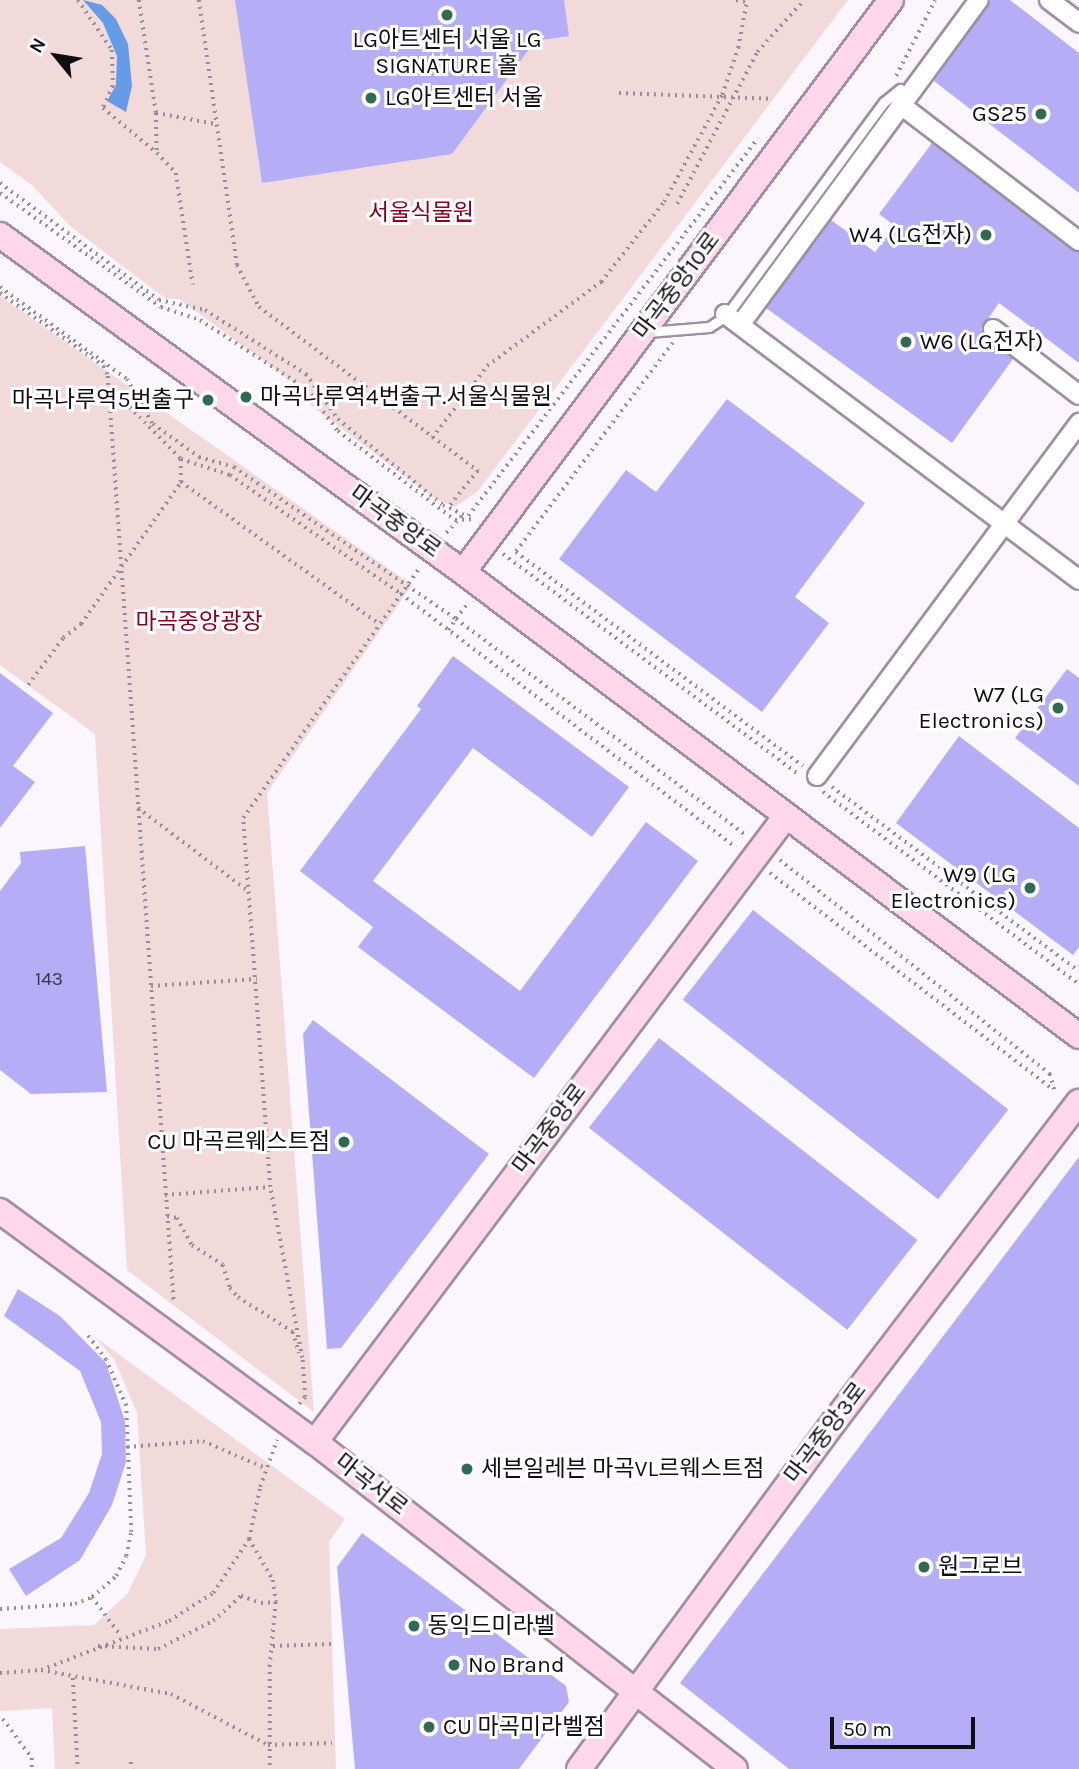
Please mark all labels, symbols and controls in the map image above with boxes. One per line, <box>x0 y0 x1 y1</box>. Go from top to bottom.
marker: LG아트센터 서울 LG SIGNATURE 홀 <box>439 7 455 23</box>
north arrow <box>21 21 91 91</box>
place label: LG아트센터 서울 LG SIGNATURE 홀 <box>352 26 542 80</box>
text: N <box>25 34 51 57</box>
place label: LG아트센터 서울 <box>385 84 543 112</box>
marker: LG아트센터 서울 <box>363 90 379 106</box>
place label: GS25 <box>972 100 1027 128</box>
marker: GS25 <box>1033 106 1049 122</box>
park label: 서울식물원 <box>368 199 474 227</box>
place label: W4 (LG전자) <box>849 221 972 249</box>
street label: 마곡중앙10로 <box>628 227 726 345</box>
marker: W4 (LG전자) <box>978 227 994 243</box>
place label: W6 (LG전자) <box>920 328 1043 356</box>
marker: W6 (LG전자) <box>898 334 914 350</box>
place label: 마곡나루역4번출구.서울식물원 <box>260 383 552 411</box>
place label: 마곡나루역5번출구 <box>12 386 194 414</box>
marker: 마곡나루역4번출구.서울식물원 <box>238 389 254 405</box>
marker: 마곡나루역5번출구 <box>200 392 216 408</box>
street label: 마곡중앙로 <box>344 480 446 564</box>
park label: 마곡중앙광장 <box>136 608 262 636</box>
place label: W7 (LG Electronics) <box>919 681 1044 735</box>
marker: W7 (LG Electronics) <box>1050 700 1066 716</box>
place label: W9 (LG Electronics) <box>891 861 1016 915</box>
marker: W9 (LG Electronics) <box>1022 880 1038 896</box>
house number: 143 <box>35 969 63 991</box>
street label: 마곡중앙로 <box>507 1078 593 1180</box>
place label: CU 마곡르웨스트점 <box>147 1128 330 1156</box>
marker: CU 마곡르웨스트점 <box>336 1134 352 1150</box>
street label: 마곡중앙3로 <box>779 1377 873 1489</box>
street label: 마곡서로 <box>329 1448 413 1522</box>
place label: 세븐일레븐 마곡VL르웨스트점 <box>481 1455 764 1483</box>
marker: 세븐일레븐 마곡VL르웨스트점 <box>459 1461 475 1477</box>
place label: 원그로브 <box>938 1553 1023 1581</box>
marker: 원그로브 <box>916 1559 932 1575</box>
place label: 동익드미라벨 <box>428 1612 555 1640</box>
marker: 동익드미라벨 <box>406 1618 422 1634</box>
place label: No Brand <box>468 1651 565 1679</box>
marker: No Brand <box>446 1657 462 1673</box>
scale bar <box>834 1702 979 1746</box>
place label: CU 마곡미라벨점 <box>443 1713 605 1741</box>
text: 50 m <box>843 1717 892 1741</box>
marker: CU 마곡미라벨점 <box>421 1719 437 1735</box>

